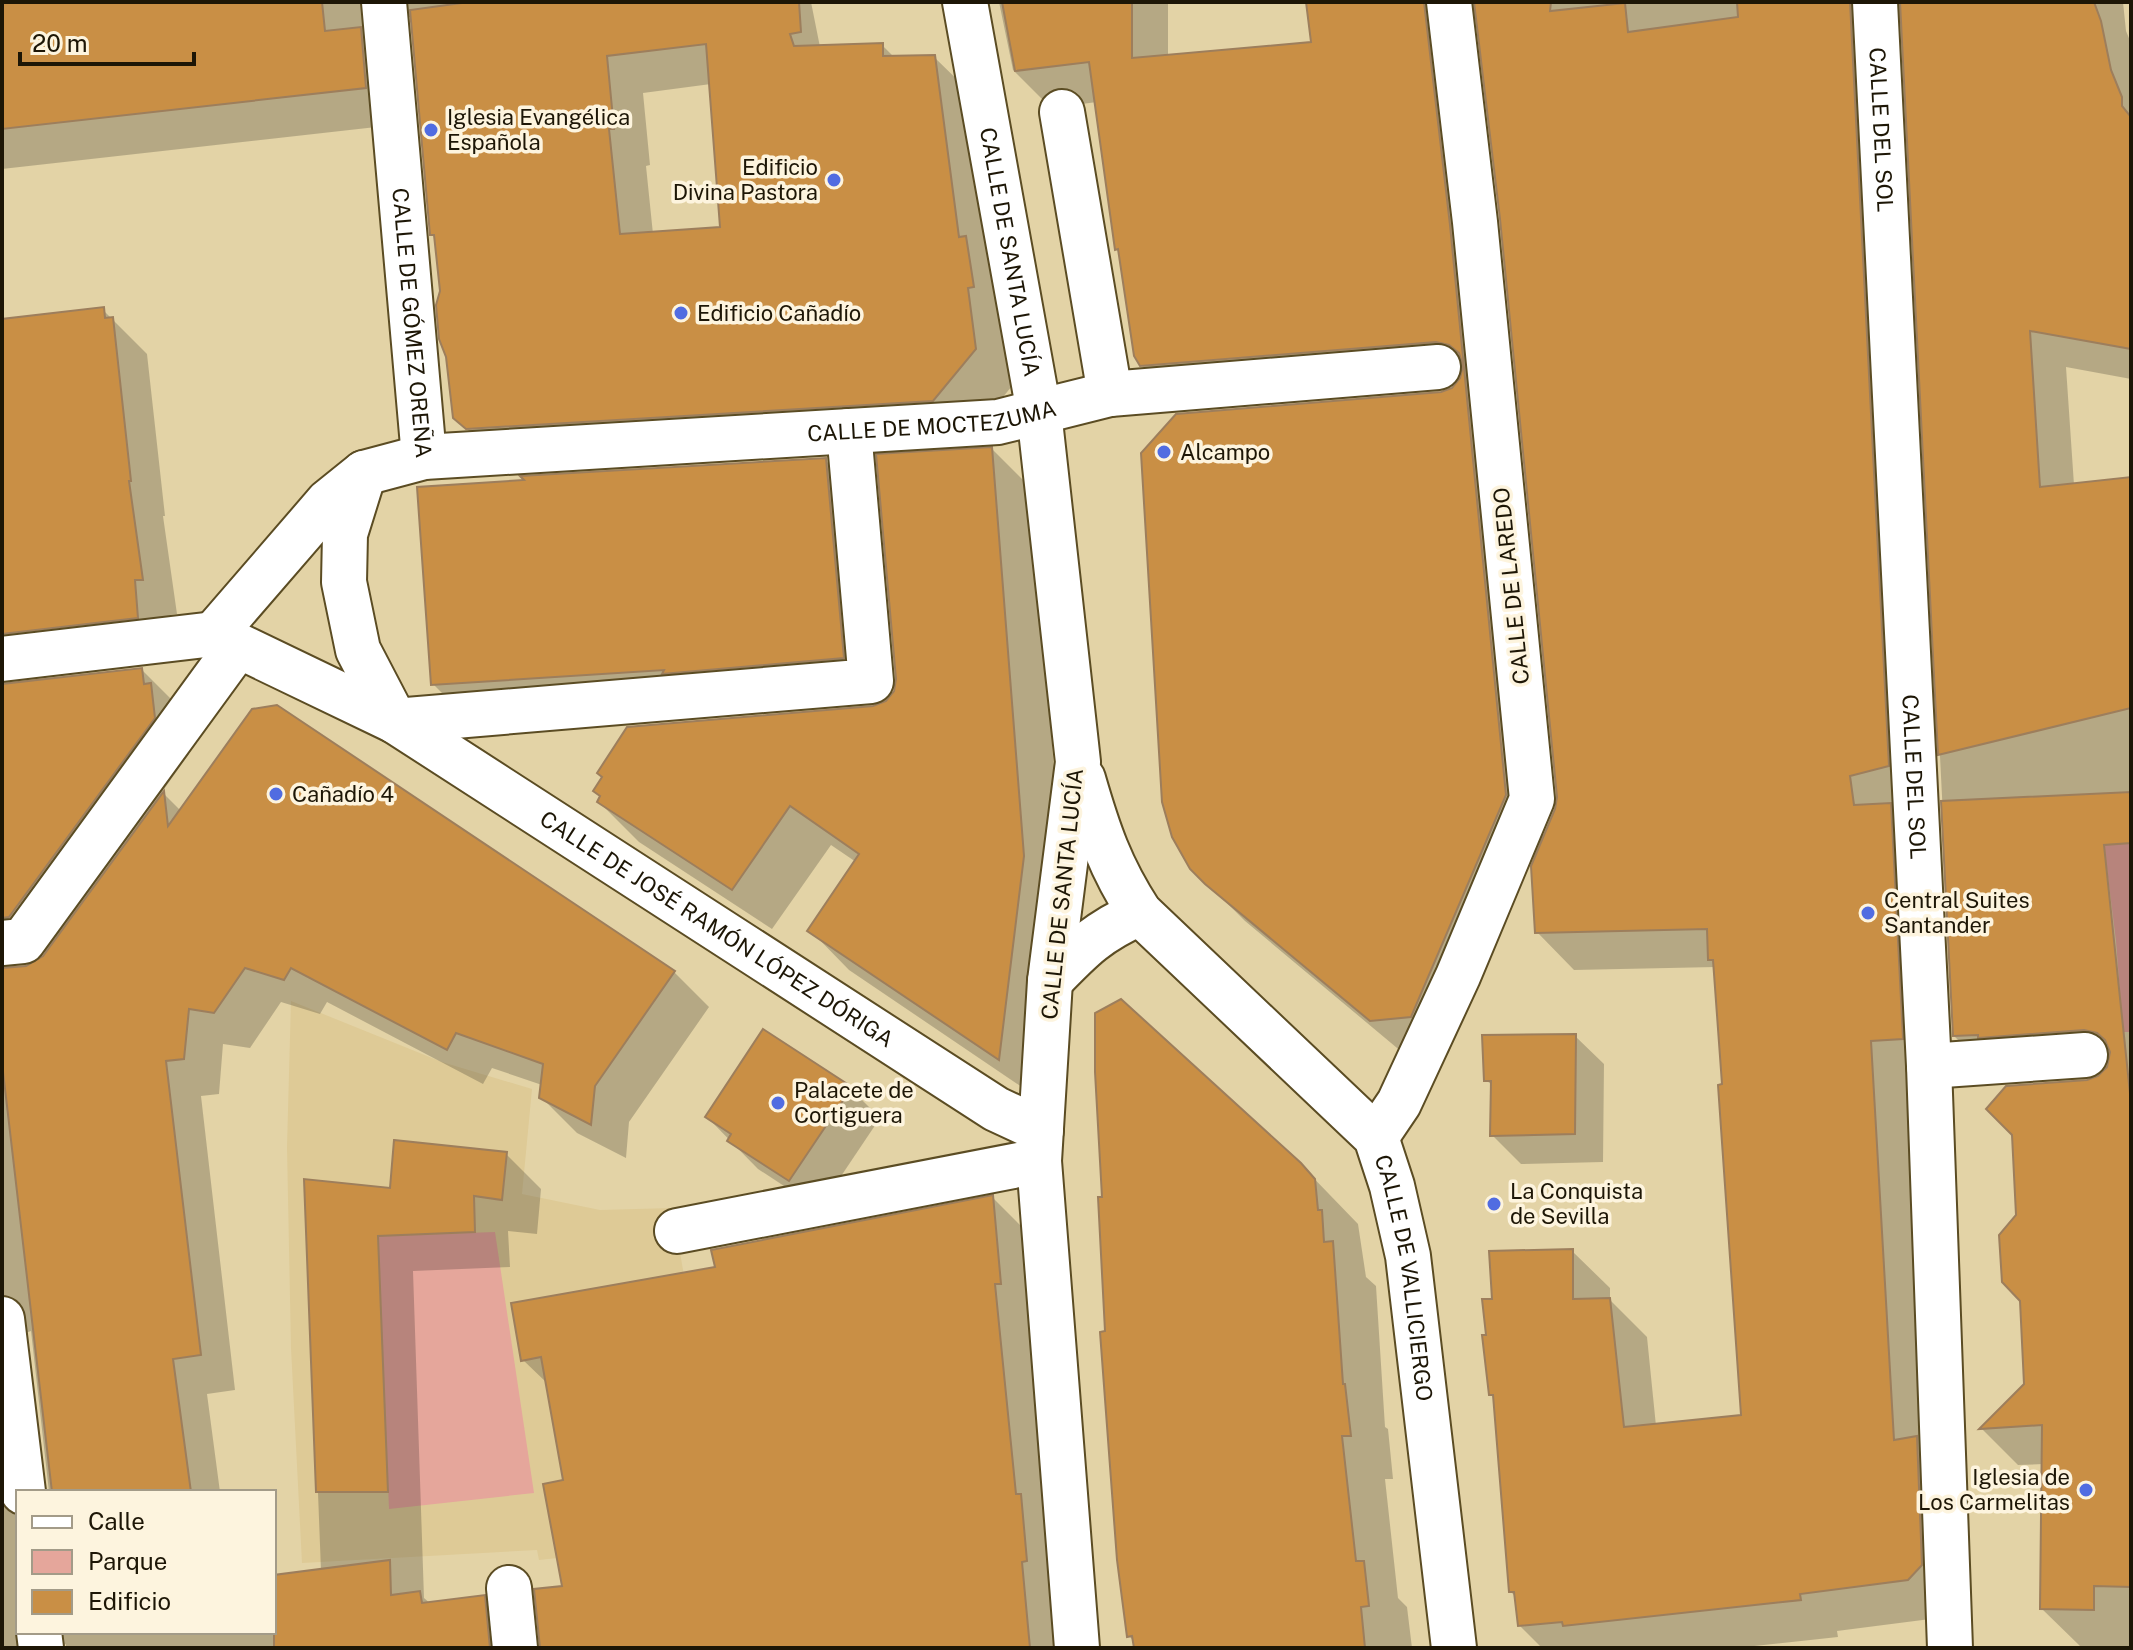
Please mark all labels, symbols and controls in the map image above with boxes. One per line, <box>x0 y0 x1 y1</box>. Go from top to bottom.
scale bar <box>20 16 194 66</box>
text: 20 m <box>32 29 88 57</box>
street label: CALLE DEL SOL <box>1864 47 1899 213</box>
place label: Iglesia Evangélica Española <box>447 104 630 155</box>
marker: Iglesia Evangélica Española <box>422 121 440 139</box>
street label: CALLE DE SANTA LUCÍA <box>975 125 1045 379</box>
place label: Edificio Divina Pastora <box>673 154 818 205</box>
marker: Edificio Divina Pastora <box>825 171 843 189</box>
street label: CALLE DE GÓMEZ OREÑA <box>387 187 437 459</box>
place label: Edificio Cañadío <box>697 300 861 326</box>
marker: Edificio Cañadío <box>672 304 690 322</box>
street label: CALLE DE MOCTEZUMA <box>806 395 1059 447</box>
place label: Alcampo <box>1180 439 1270 465</box>
marker: Alcampo <box>1155 443 1173 461</box>
street label: CALLE DE LAREDO <box>1488 486 1534 686</box>
street label: CALLE DEL SOL <box>1897 694 1932 860</box>
street label: CALLE DE SANTA LUCÍA <box>1036 767 1088 1021</box>
place label: Cañadío 4 <box>292 781 394 807</box>
marker: Cañadío 4 <box>267 785 285 803</box>
street label: CALLE DE JOSÉ RAMÓN LÓPEZ DÓRIGA <box>535 805 899 1052</box>
place label: Central Suites Santander <box>1884 887 2030 938</box>
marker: Central Suites Santander <box>1859 904 1877 922</box>
place label: Palacete de Cortiguera <box>794 1077 914 1128</box>
marker: Palacete de Cortiguera <box>769 1094 787 1112</box>
street label: CALLE DE VALLICIERGO <box>1370 1151 1438 1403</box>
place label: La Conquista de Sevilla <box>1510 1178 1643 1229</box>
marker: La Conquista de Sevilla <box>1485 1195 1503 1213</box>
place label: Iglesia de Los Carmelitas <box>1918 1464 2070 1515</box>
marker: Iglesia de Los Carmelitas <box>2077 1481 2095 1499</box>
legend <box>16 1490 276 1634</box>
text: Calle <box>88 1507 145 1535</box>
text: Parque <box>88 1547 167 1575</box>
text: Edificio <box>88 1587 171 1615</box>

